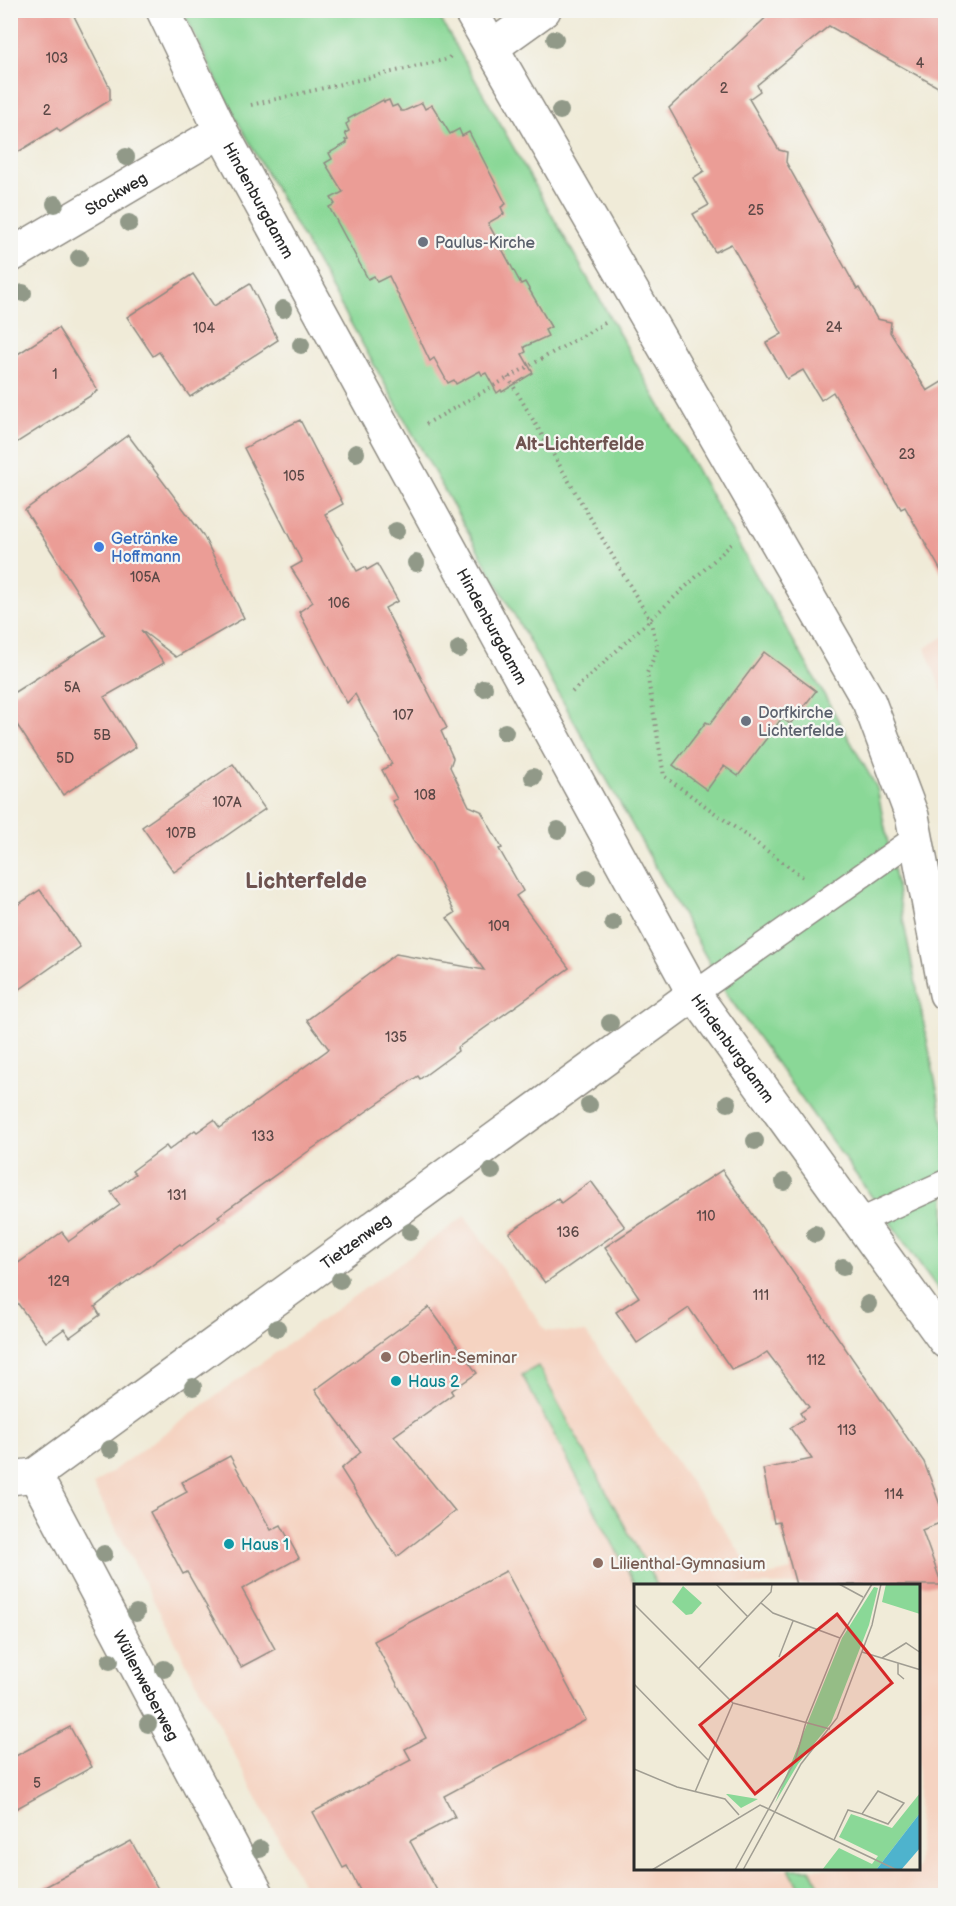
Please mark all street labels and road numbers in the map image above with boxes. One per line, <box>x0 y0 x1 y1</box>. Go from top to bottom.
street label: Hindenburgdamm <box>218 139 297 262</box>
street label: Stockweg <box>82 169 151 220</box>
street label: Hindenburgdamm <box>452 566 531 688</box>
street label: Hindenburgdamm <box>686 991 778 1107</box>
street label: Tietzenweg <box>318 1210 395 1274</box>
street label: Wüllenweberweg <box>108 1627 182 1745</box>

